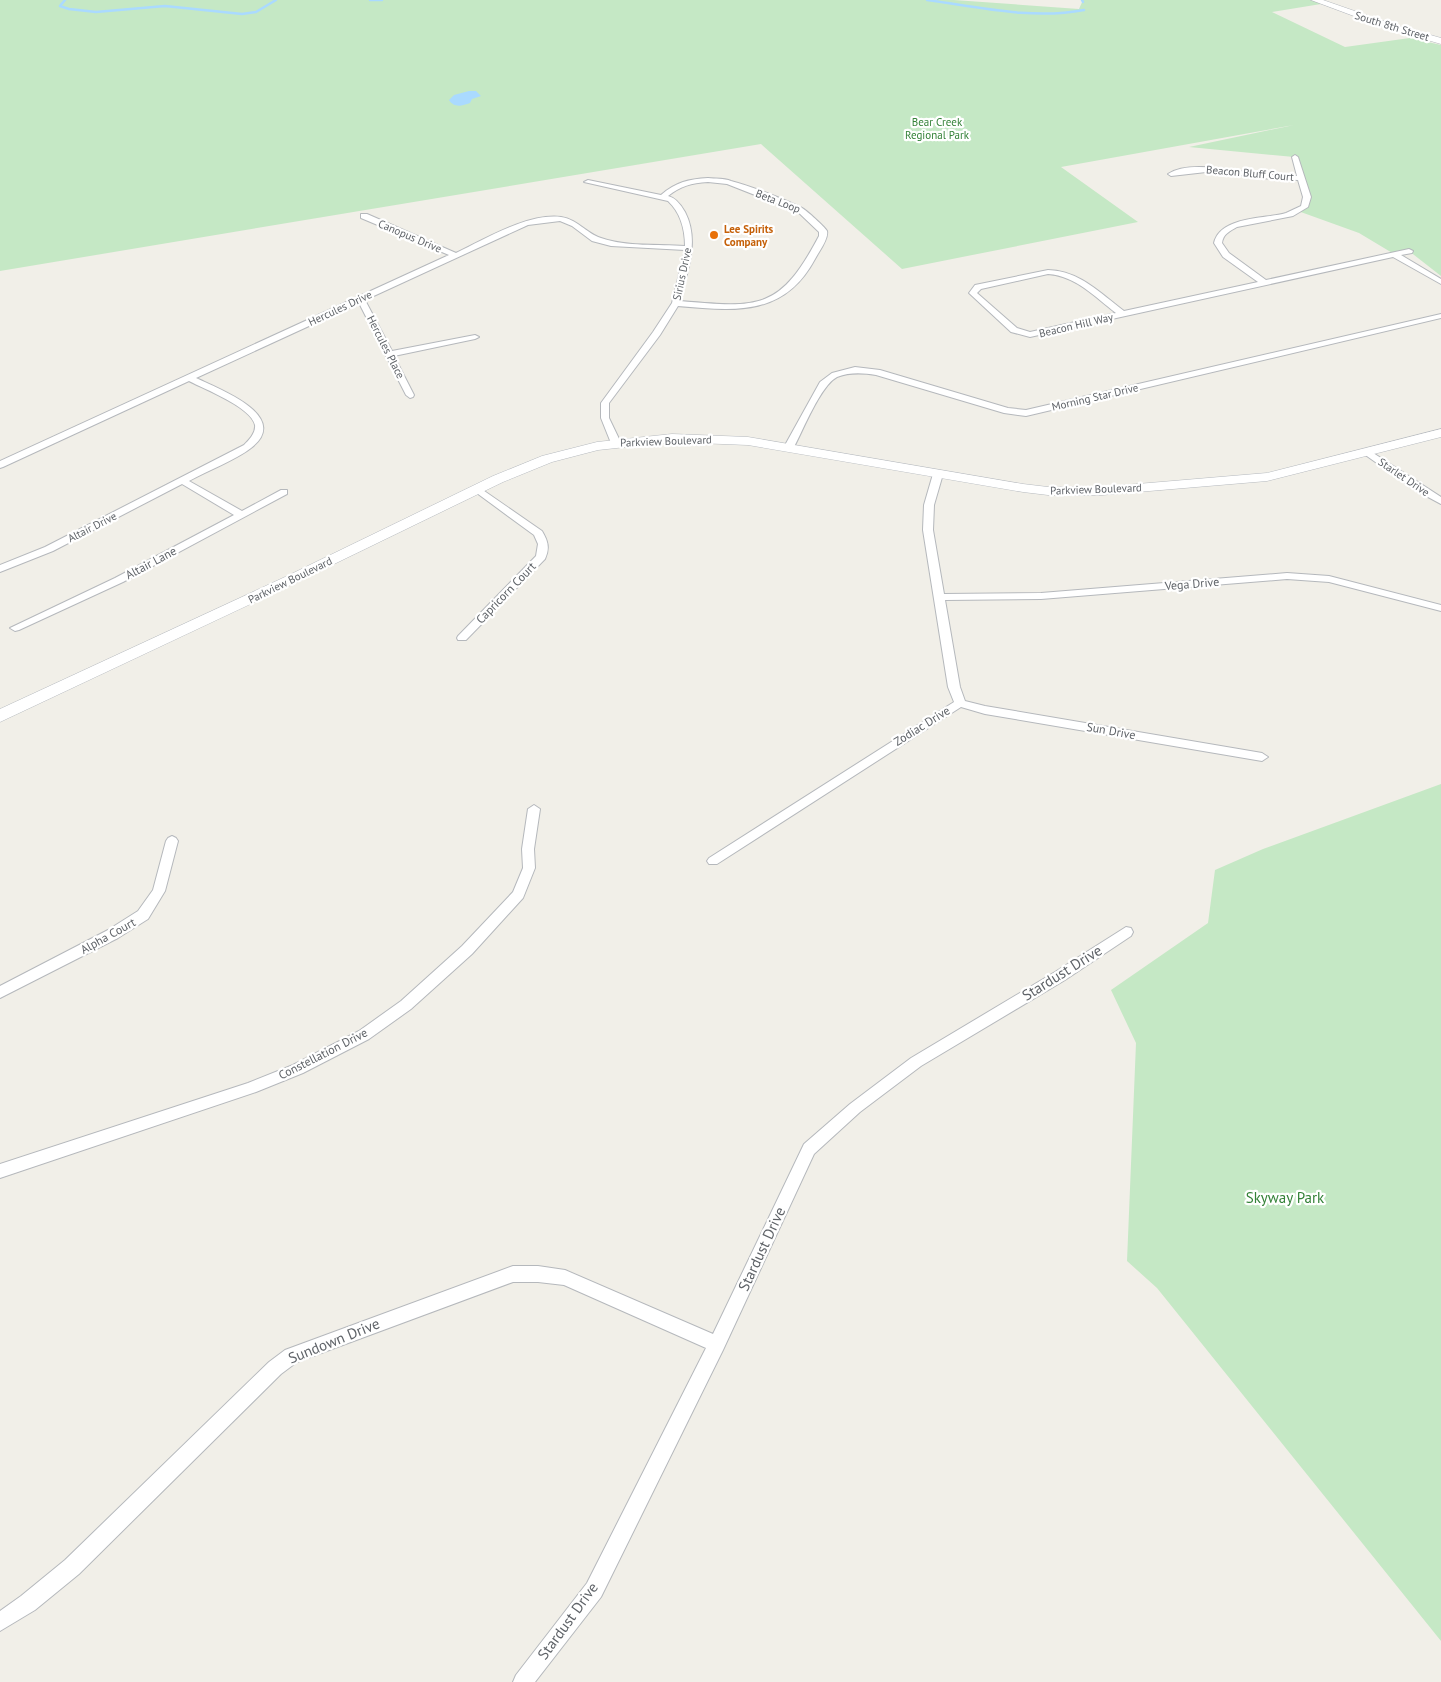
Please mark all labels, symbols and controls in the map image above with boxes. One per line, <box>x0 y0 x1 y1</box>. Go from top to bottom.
street label: South 8th Street <box>1353 8 1431 44</box>
park label: Bear Creek Regional Park <box>905 115 970 142</box>
street label: Beacon Bluff Court <box>1206 162 1295 184</box>
street label: Beta Loop <box>754 186 802 216</box>
street label: Canopus Drive <box>376 216 444 256</box>
place label: Lee Spirits Company <box>724 222 774 249</box>
marker: Lee Spirits Company <box>708 229 720 241</box>
street label: Sirius Drive <box>670 246 695 302</box>
street label: Hercules Drive <box>306 287 374 329</box>
street label: Beacon Hill Way <box>1038 309 1115 340</box>
street label: Hercules Place <box>364 313 408 381</box>
street label: Morning Star Drive <box>1050 380 1140 414</box>
street label: Parkview Boulevard <box>620 432 712 450</box>
street label: Starlet Drive <box>1376 455 1433 499</box>
street label: Parkview Boulevard <box>1050 480 1142 498</box>
street label: Altair Drive <box>65 509 119 545</box>
street label: Altair Lane <box>123 543 179 582</box>
street label: Parkview Boulevard <box>246 554 334 606</box>
street label: Capricorn Court <box>473 559 539 627</box>
street label: Vega Drive <box>1163 574 1220 593</box>
street label: Zodiac Drive <box>891 702 953 749</box>
street label: Sun Drive <box>1085 719 1137 742</box>
street label: Alpha Court <box>78 914 138 957</box>
street label: Stardust Drive <box>1018 940 1105 1005</box>
street label: Constellation Drive <box>276 1025 370 1082</box>
park label: Skyway Park <box>1246 1188 1325 1207</box>
street label: Stardust Drive <box>734 1204 789 1294</box>
street label: Sundown Drive <box>285 1314 382 1368</box>
street label: Stardust Drive <box>533 1578 602 1663</box>

